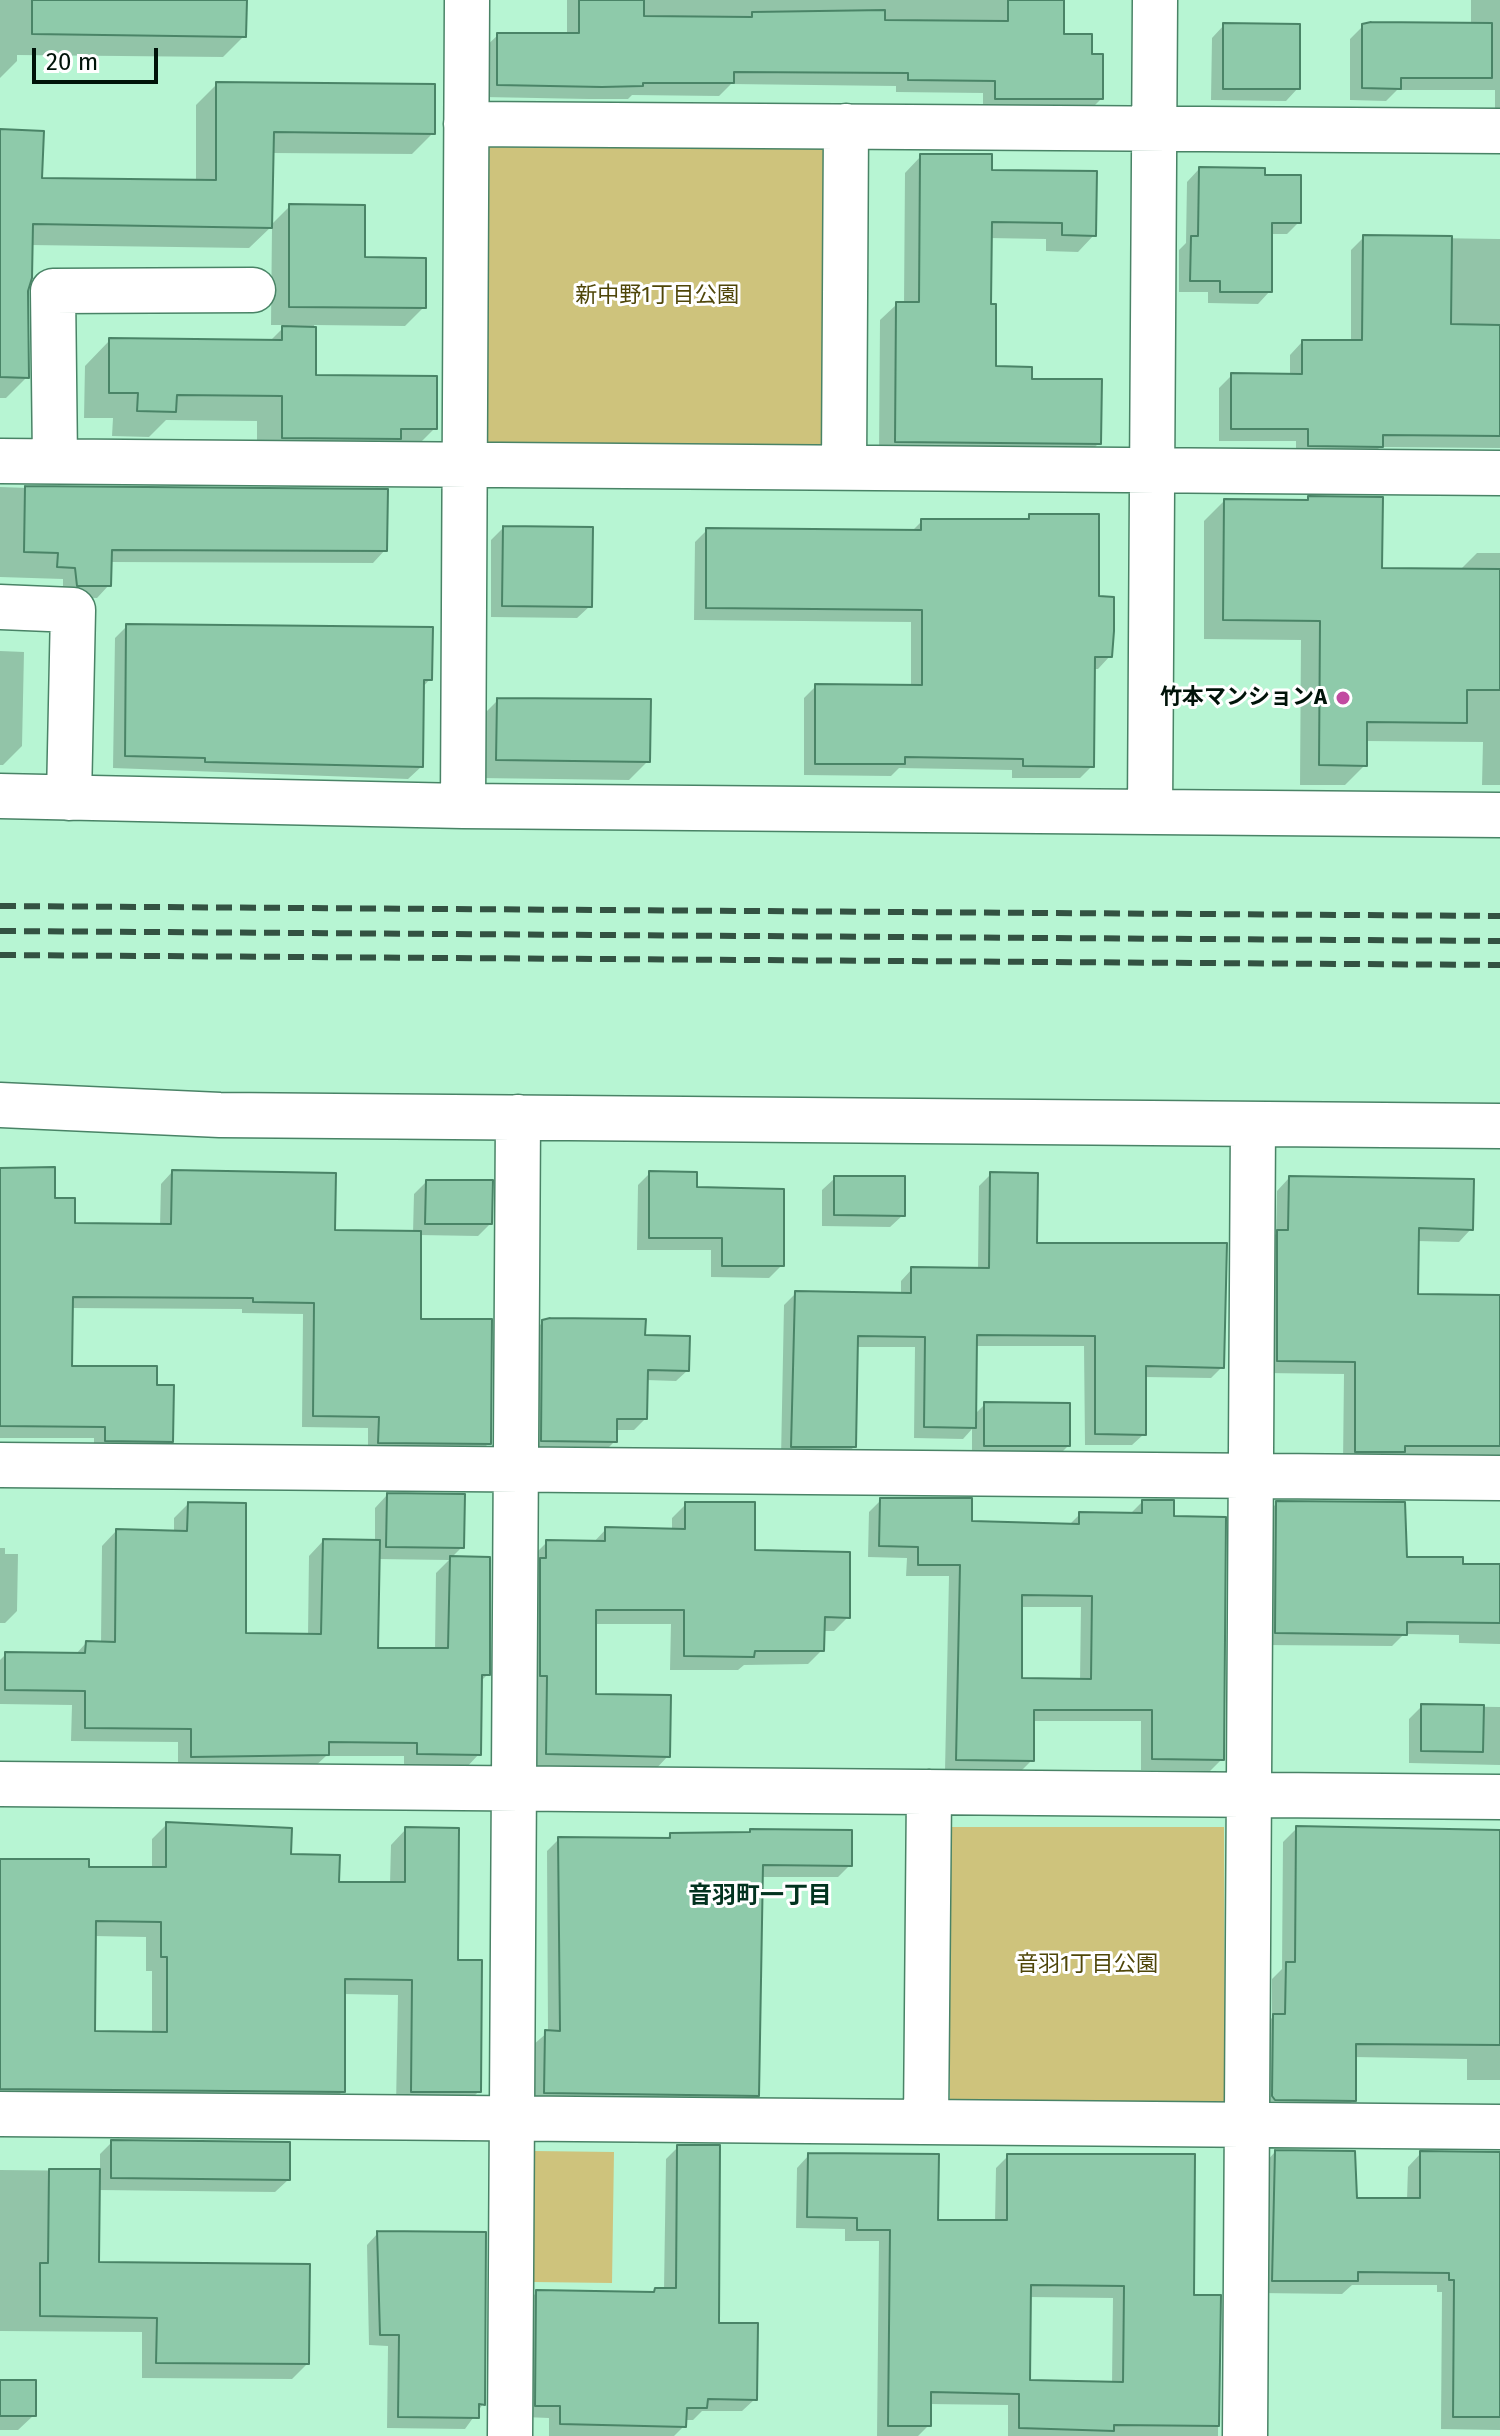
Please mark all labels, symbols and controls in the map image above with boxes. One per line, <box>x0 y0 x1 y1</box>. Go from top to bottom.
scale bar <box>36 32 162 82</box>
text: 20 m <box>46 48 98 76</box>
park label: 新中野1丁目公園 <box>575 283 739 309</box>
place label: 竹本マンションA <box>1160 685 1327 711</box>
marker: 竹本マンションA <box>1334 689 1352 707</box>
district label: 音羽町一丁目 <box>688 1882 832 1910</box>
park label: 音羽1丁目公園 <box>1016 1952 1158 1978</box>

